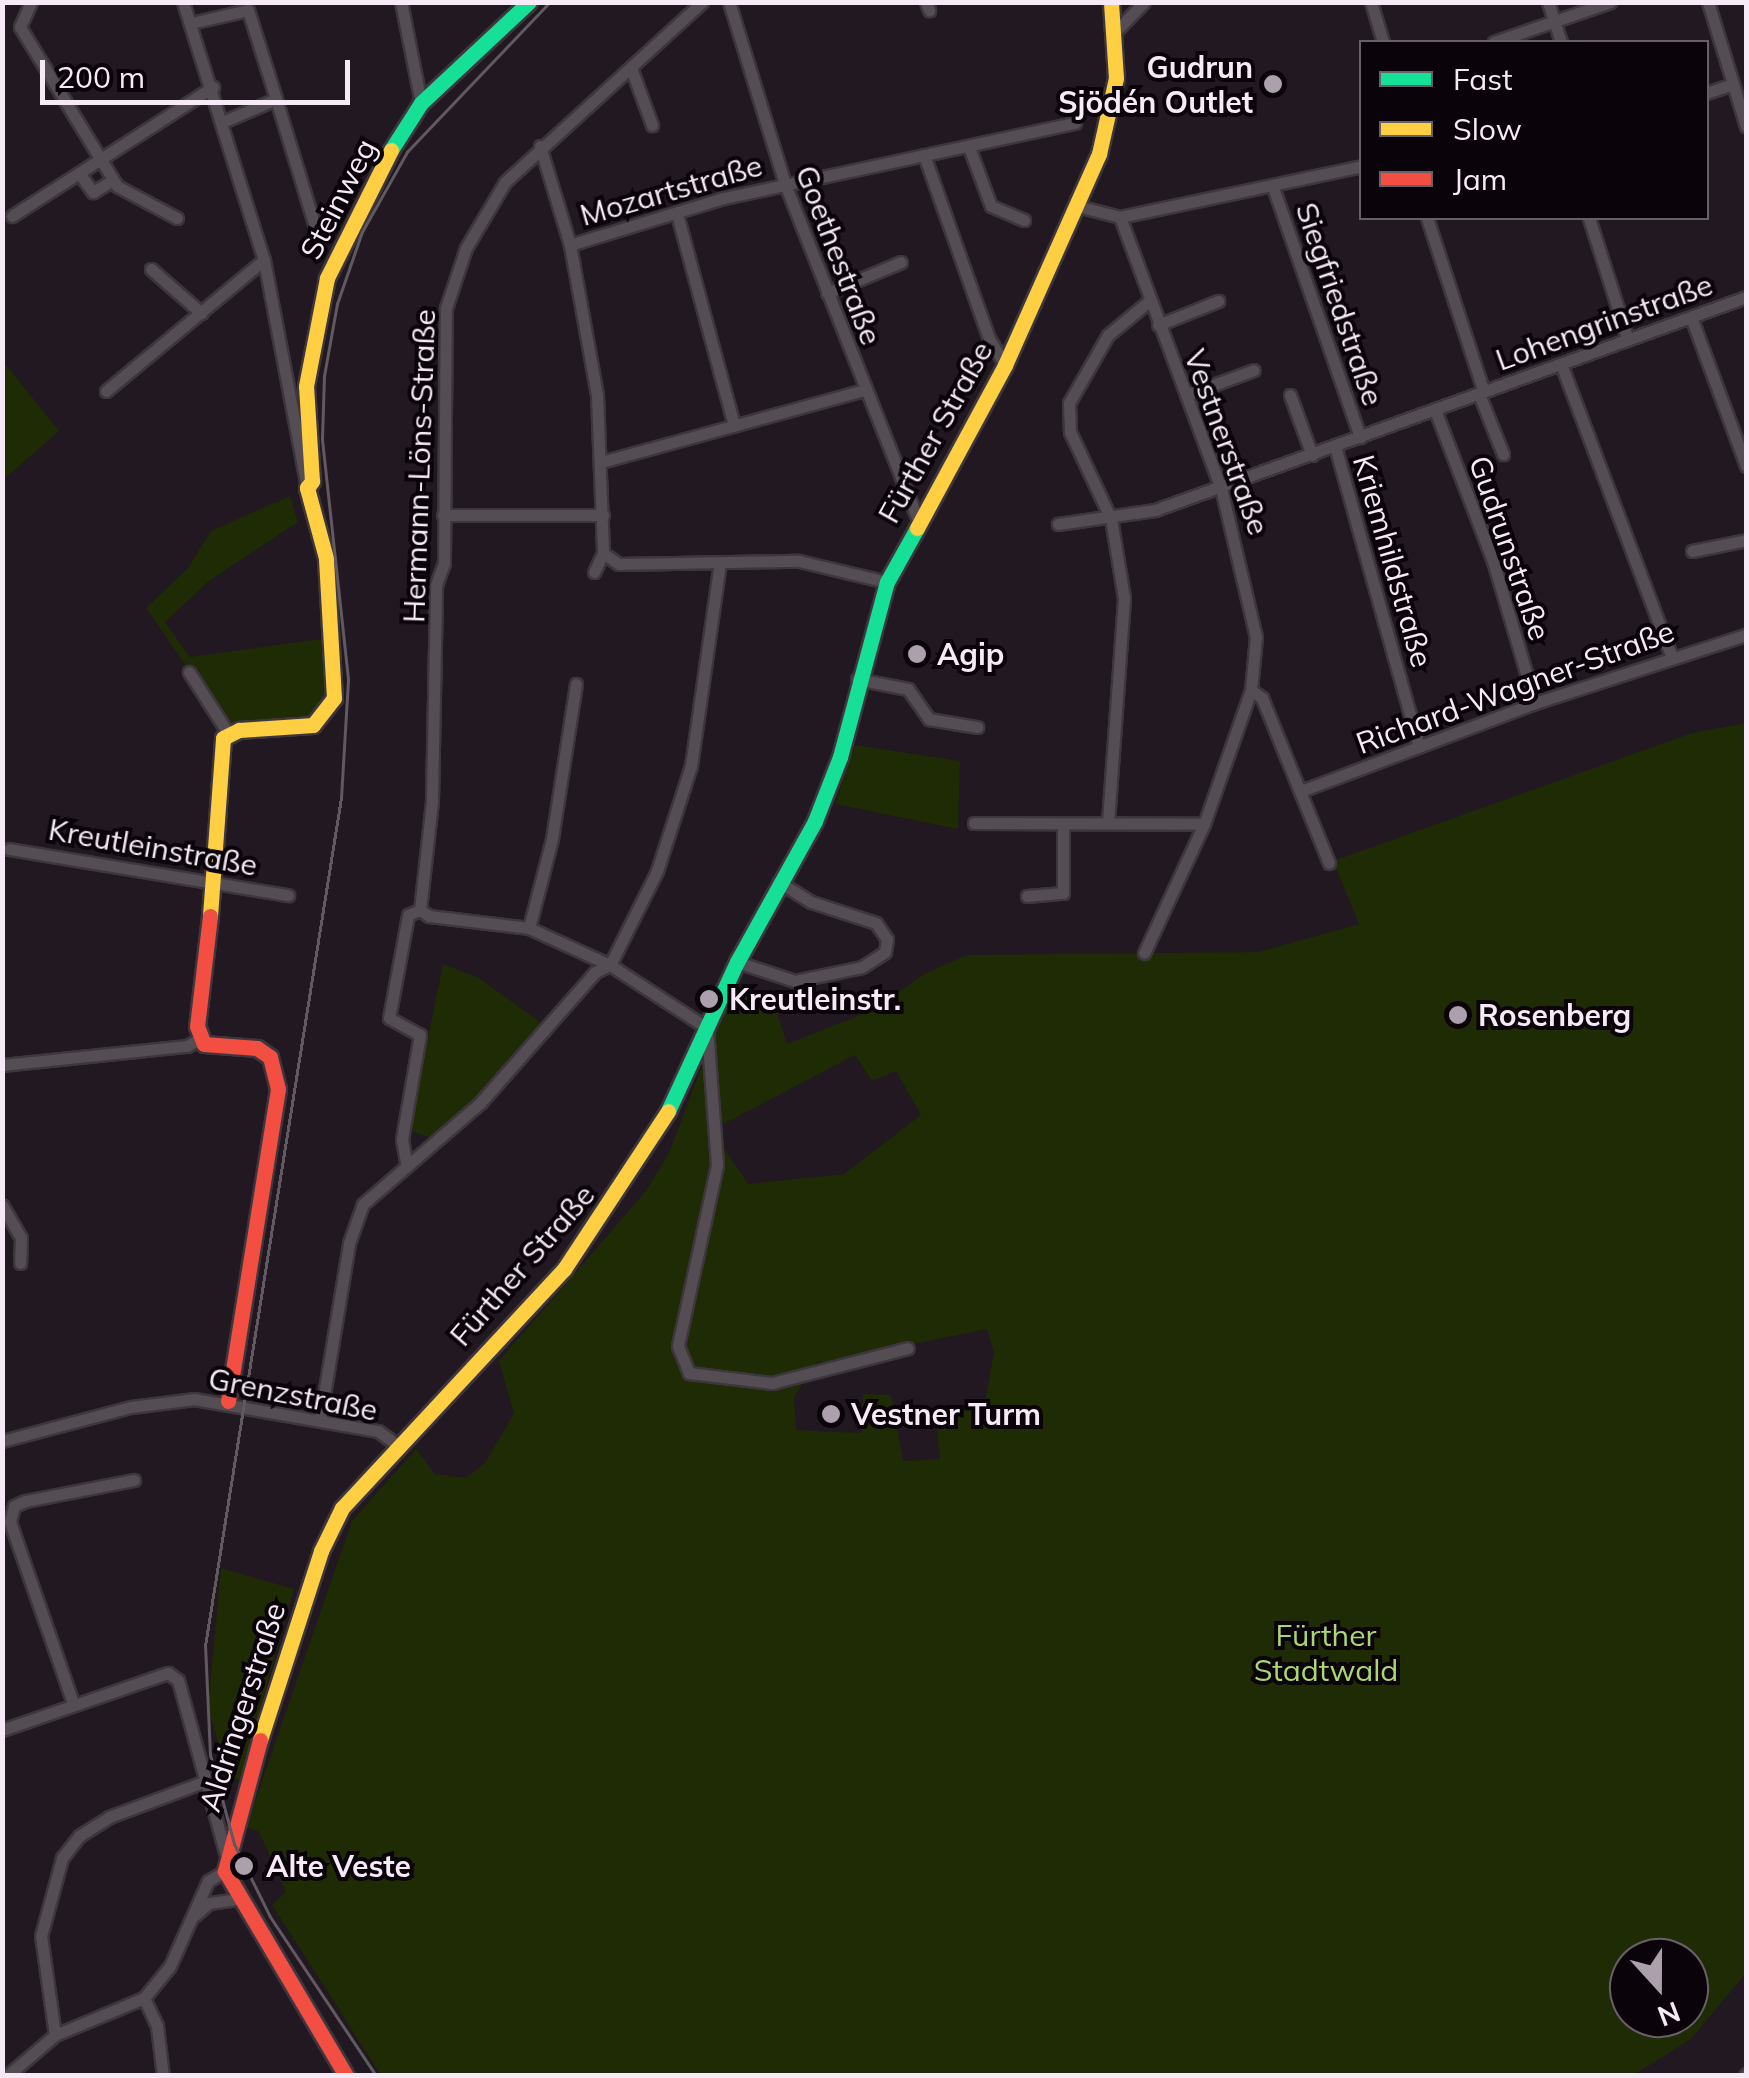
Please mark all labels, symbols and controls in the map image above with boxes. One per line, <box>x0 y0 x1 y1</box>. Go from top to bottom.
scale bar <box>45 40 355 102</box>
legend <box>1359 40 1709 220</box>
place label: Gudrun Sjödén Outlet <box>1058 49 1253 120</box>
text: 200 m <box>57 58 145 96</box>
text: Fast <box>1453 60 1513 98</box>
marker: Gudrun Sjödén Outlet <box>1262 73 1284 95</box>
text: Slow <box>1453 110 1522 148</box>
street label: Steinweg <box>292 133 384 265</box>
street label: Mozartstraße <box>576 147 766 233</box>
street label: Goethestraße <box>788 160 890 350</box>
text: Jam <box>1453 160 1507 198</box>
street label: Siegfriedstraße <box>1288 198 1392 410</box>
street label: Lohengrinstraße <box>1491 266 1717 378</box>
street label: Hermann-Löns-Straße <box>396 309 442 623</box>
street label: Fürther Straße <box>870 335 1000 529</box>
street label: Vestnerstraße <box>1177 344 1277 540</box>
street label: Kriemhildstraße <box>1346 451 1440 671</box>
street label: Gudrunstraße <box>1462 451 1558 645</box>
street label: Richard-Wagner-Straße <box>1351 613 1679 761</box>
place label: Agip <box>937 636 1004 672</box>
marker: Agip <box>906 643 928 665</box>
street label: Kreutleinstraße <box>46 811 260 883</box>
place label: Kreutleinstr. <box>729 981 901 1017</box>
marker: Kreutleinstr. <box>698 988 720 1010</box>
place label: Rosenberg <box>1478 997 1631 1033</box>
marker: Rosenberg <box>1447 1004 1469 1026</box>
street label: Fürther Straße <box>442 1177 602 1353</box>
street label: Grenzstraße <box>206 1360 380 1428</box>
place label: Vestner Turm <box>851 1396 1041 1432</box>
marker: Vestner Turm <box>820 1403 842 1425</box>
street label: Aldringerstraße <box>191 1598 293 1816</box>
park label: Fürther Stadtwald <box>1254 1617 1398 1688</box>
place label: Alte Veste <box>266 1848 411 1884</box>
marker: Alte Veste <box>231 1853 257 1879</box>
north arrow <box>1609 1938 1709 2038</box>
text: N <box>1653 1994 1685 2035</box>

